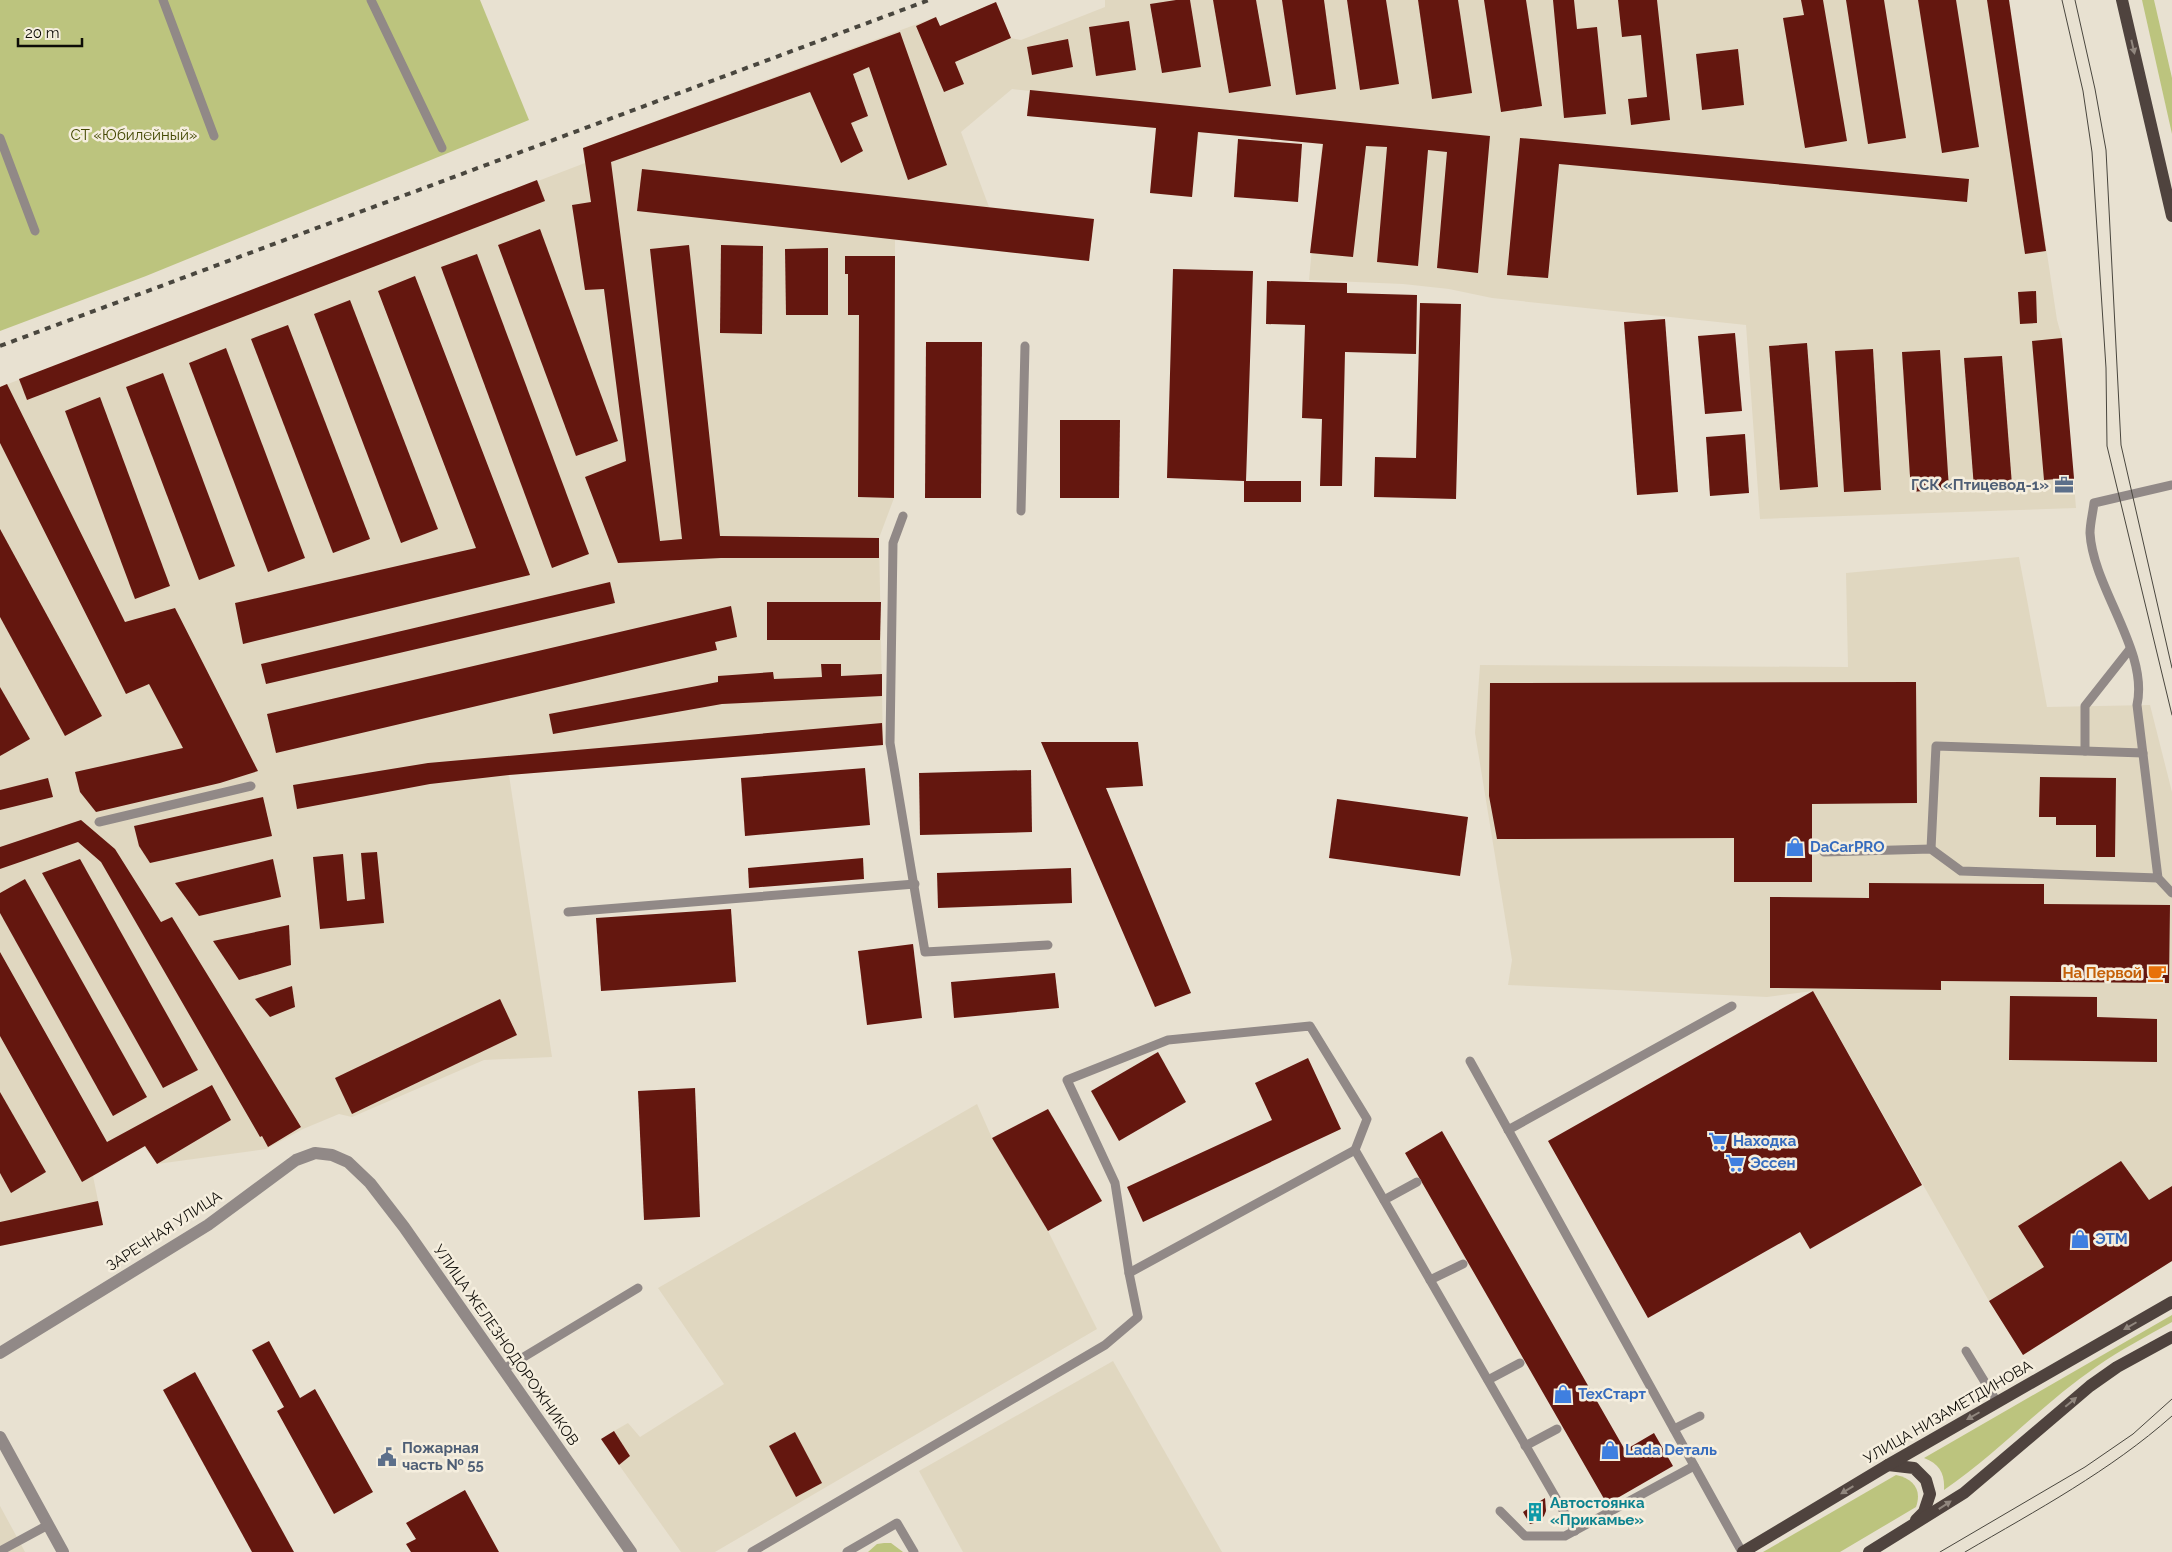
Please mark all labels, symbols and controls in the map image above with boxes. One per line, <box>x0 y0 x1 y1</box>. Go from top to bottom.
scale bar <box>18 15 81 47</box>
text: 20 m <box>25 24 60 42</box>
one-way arrow <box>2129 40 2137 55</box>
park label: СТ «Юбилейный» <box>71 126 197 144</box>
office icon: ГСК «Птицевод-1» <box>2053 474 2075 496</box>
place label: ГСК «Птицевод-1» <box>1911 476 2049 494</box>
shop icon: DaCarPRO <box>1784 836 1806 858</box>
place label: DaCarPRO <box>1810 838 1885 856</box>
cafe icon: На Первой <box>2146 962 2168 984</box>
place label: На Первой <box>2063 964 2142 982</box>
supermarket icon: Находка <box>1707 1130 1729 1152</box>
place label: Находка <box>1733 1132 1797 1150</box>
supermarket icon: Эссен <box>1724 1152 1746 1174</box>
place label: Эссен <box>1750 1154 1796 1172</box>
street label: ЗАРЕЧНАЯ УЛИЦА <box>103 1187 225 1275</box>
shop icon: ЭТМ <box>2069 1228 2091 1250</box>
place label: ЭТМ <box>2095 1230 2128 1248</box>
street label: УЛИЦА ЖЕЛЕЗНОДОРОЖНИКОВ <box>430 1241 582 1449</box>
one-way arrow <box>2123 1322 2136 1331</box>
street label: УЛИЦА НИЗАМЕТДИНОВА <box>1860 1356 2036 1468</box>
shop icon: ТехСтарт <box>1552 1383 1574 1405</box>
place label: ТехСтарт <box>1578 1385 1647 1403</box>
one-way arrow <box>2064 1396 2076 1408</box>
one-way arrow <box>1967 1411 1980 1420</box>
place label: Пожарная часть № 55 <box>402 1439 484 1474</box>
shop icon: Lada Dеталь <box>1599 1439 1621 1461</box>
place label: Lada Dеталь <box>1625 1441 1717 1459</box>
public building icon: Пожарная часть № 55 <box>376 1446 398 1468</box>
one-way arrow <box>1840 1485 1853 1494</box>
place label: Автостоянка «Прикамье» <box>1550 1494 1645 1529</box>
one-way arrow <box>1939 1500 1952 1510</box>
building icon: Автостоянка «Прикамье» <box>1524 1501 1546 1523</box>

